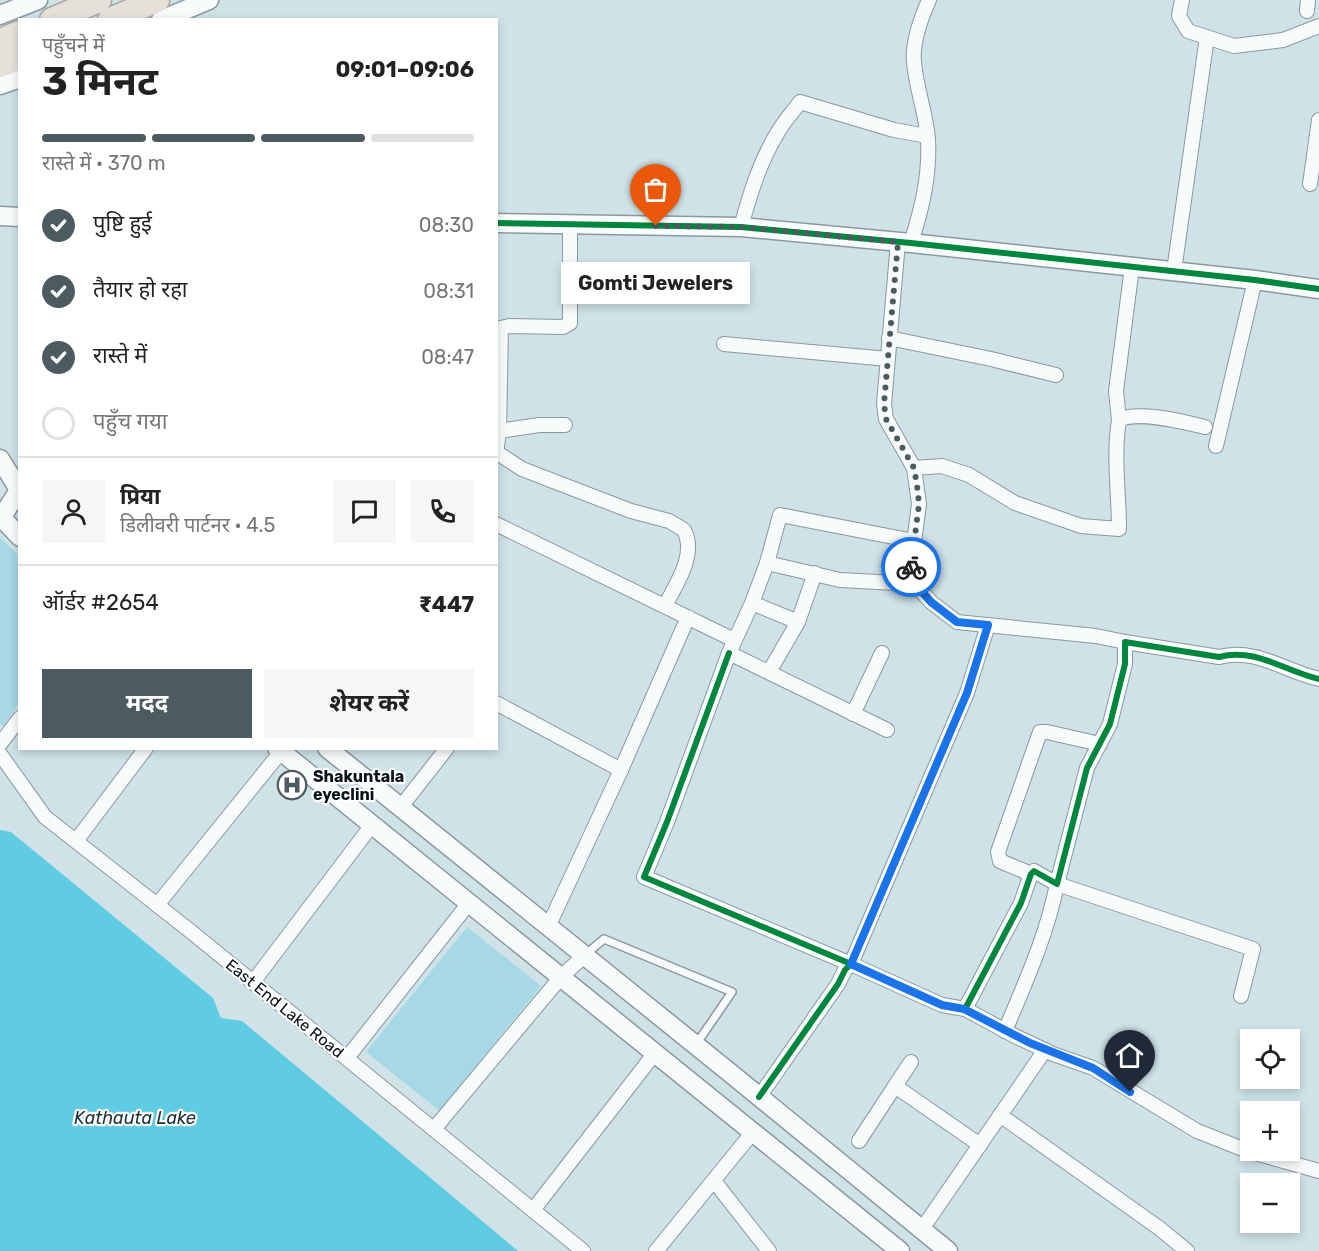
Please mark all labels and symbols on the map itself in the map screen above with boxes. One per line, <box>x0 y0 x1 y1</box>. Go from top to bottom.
pin <box>630 164 681 226</box>
callout: Gomti Jewelers <box>562 262 750 304</box>
courier <box>881 537 941 597</box>
place label: Shakuntala eyeclini <box>313 767 404 804</box>
hospital icon: Shakuntala eyeclini <box>276 769 308 801</box>
street label: East End Lake Road <box>222 955 347 1062</box>
pin <box>1104 1030 1155 1092</box>
water label: Kathauta Lake <box>74 1107 196 1129</box>

